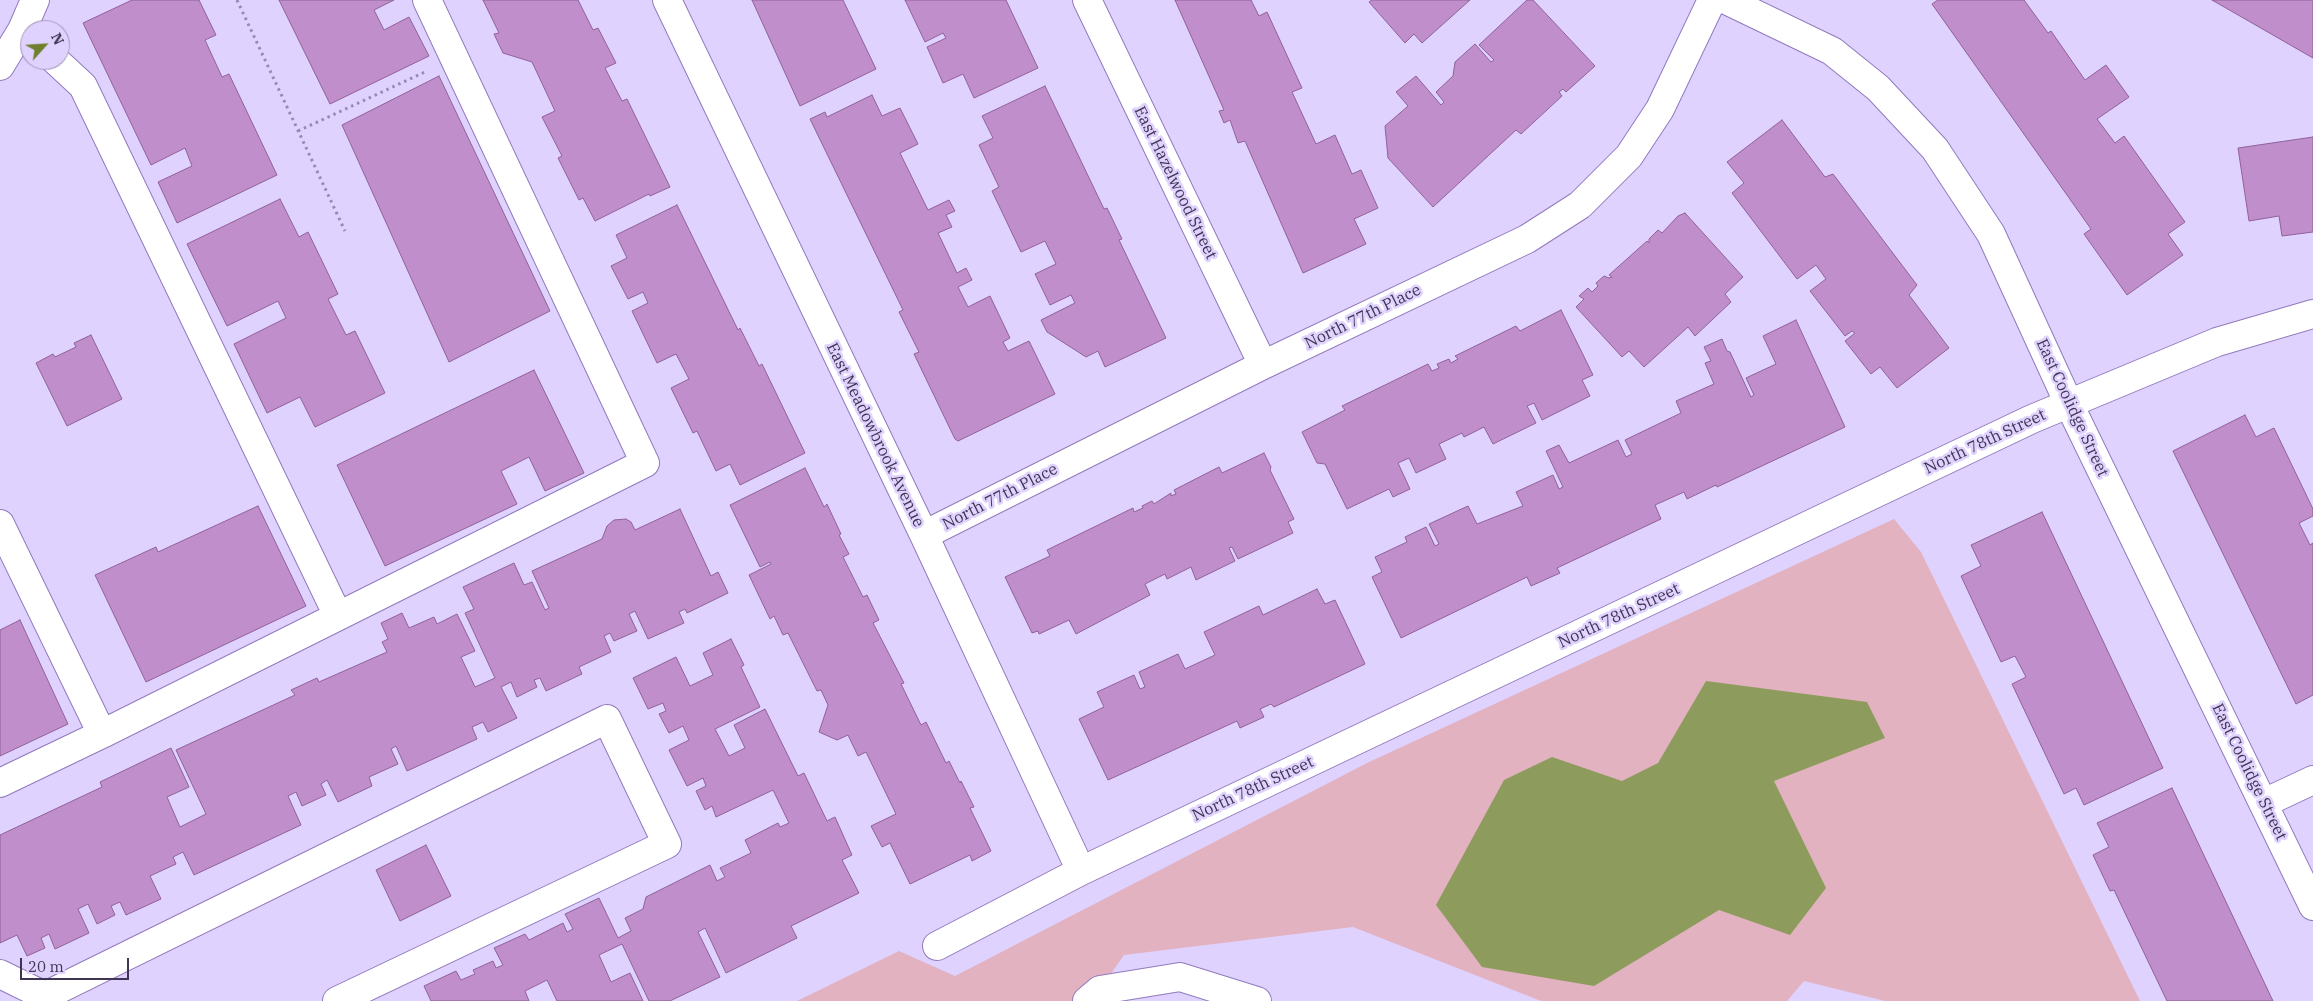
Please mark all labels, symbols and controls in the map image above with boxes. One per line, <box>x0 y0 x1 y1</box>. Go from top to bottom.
north arrow <box>20 20 70 70</box>
text: N <box>47 30 68 48</box>
street label: East Hazelwood Street <box>1130 103 1220 263</box>
street label: North 77th Place <box>1302 281 1424 353</box>
street label: East Coolidge Street <box>2032 336 2112 480</box>
street label: East Meadowbrook Avenue <box>822 340 928 530</box>
street label: North 78th Street <box>1921 406 2049 478</box>
street label: North 77th Place <box>939 460 1061 534</box>
street label: North 78th Street <box>1555 580 1683 652</box>
street label: East Coolidge Street <box>2208 700 2290 844</box>
street label: North 78th Street <box>1189 753 1317 825</box>
scale bar <box>22 948 131 980</box>
text: 20 m <box>28 957 64 976</box>

